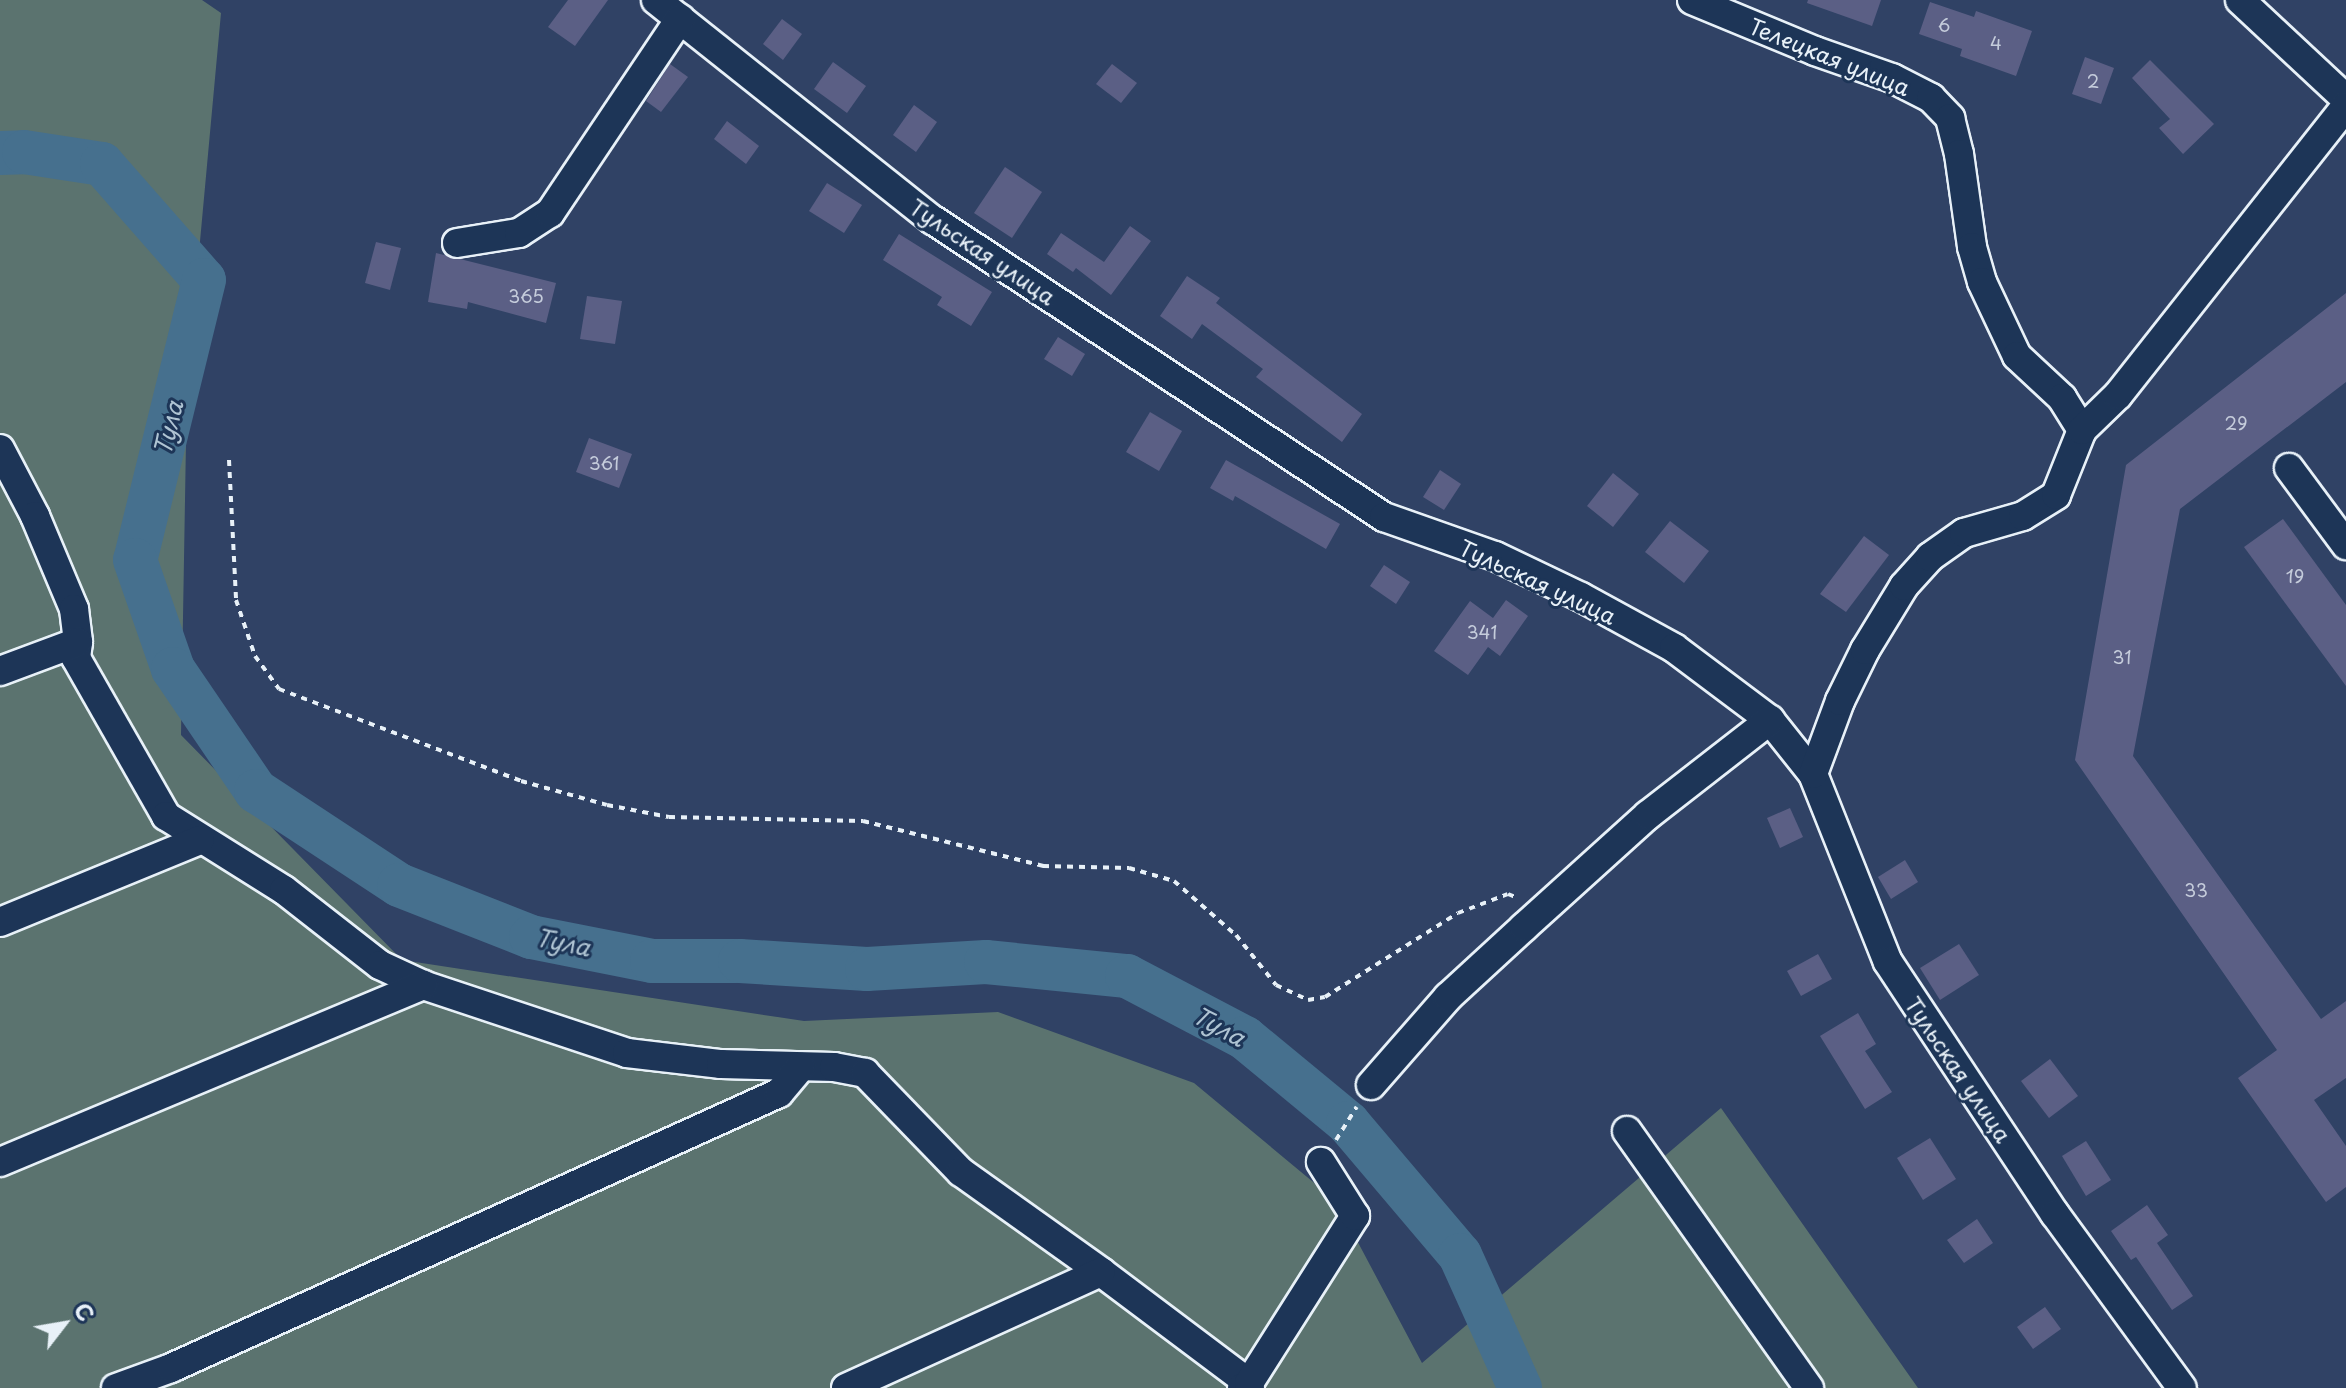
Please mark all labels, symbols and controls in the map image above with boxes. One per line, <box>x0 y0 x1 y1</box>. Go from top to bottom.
street label: Телецкая улица <box>1746 12 1914 100</box>
house number: 6 <box>1938 14 1950 36</box>
house number: 4 <box>1990 32 2002 54</box>
house number: 2 <box>2087 70 2099 92</box>
street label: Тульская улица <box>904 192 1062 310</box>
house number: 365 <box>508 285 544 307</box>
water label: Тула <box>147 398 189 458</box>
house number: 29 <box>2225 412 2247 434</box>
house number: 361 <box>589 452 619 474</box>
street label: Тульская улица <box>1455 533 1621 629</box>
house number: 19 <box>2286 565 2304 587</box>
house number: 341 <box>1467 621 1497 643</box>
house number: 31 <box>2113 646 2131 668</box>
house number: 33 <box>2184 879 2208 901</box>
water label: Тула <box>533 922 593 962</box>
street label: Тульская улица <box>1900 990 2018 1148</box>
water label: Тула <box>1188 1000 1250 1052</box>
north arrow <box>24 1284 104 1364</box>
text: С <box>67 1296 103 1327</box>

